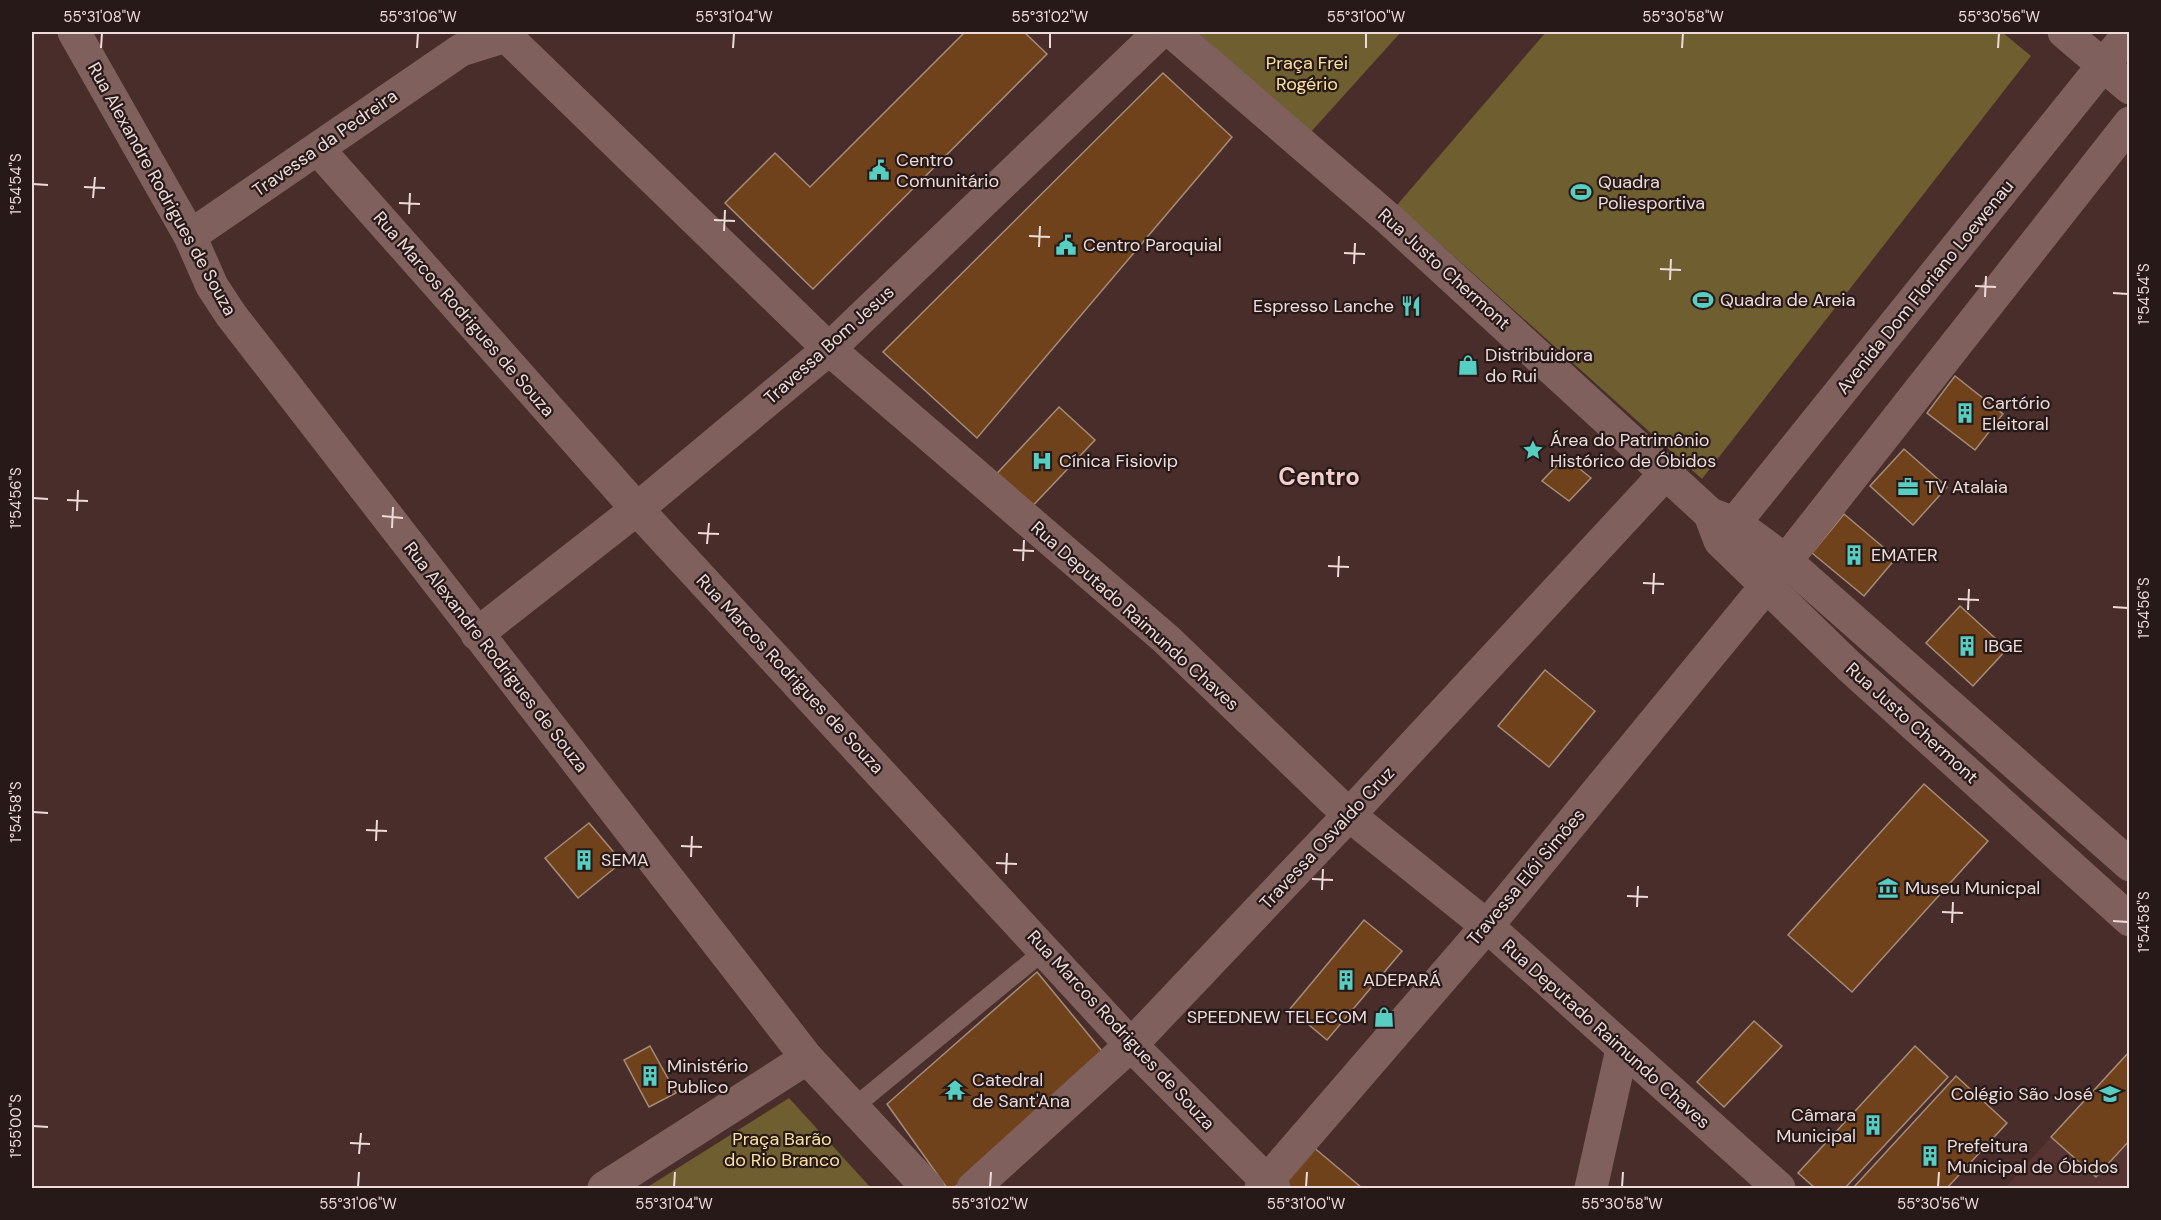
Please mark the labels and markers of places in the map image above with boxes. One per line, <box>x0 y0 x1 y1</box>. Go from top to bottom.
place label: Centro Comunitário <box>896 148 999 193</box>
public building icon: Centro Comunitário <box>867 158 891 182</box>
place label: Quadra Poliesportiva <box>1598 170 1705 215</box>
sports icon: Quadra Poliesportiva <box>1569 180 1593 204</box>
public building icon: Centro Paroquial <box>1054 233 1078 257</box>
place label: Centro Paroquial <box>1083 233 1222 257</box>
sports icon: Quadra de Areia <box>1691 288 1715 312</box>
place label: Quadra de Areia <box>1720 288 1855 312</box>
place label: Espresso Lanche <box>1253 294 1394 318</box>
restaurant icon: Espresso Lanche <box>1399 294 1423 318</box>
place label: Distribuidora do Rui <box>1485 343 1593 388</box>
shop icon: Distribuidora do Rui <box>1456 353 1480 377</box>
place label: Cartório Eleitoral <box>1982 391 2051 436</box>
building icon: Cartório Eleitoral <box>1953 401 1977 425</box>
place label: Área do Patrimônio Histórico de Óbidos <box>1550 428 1716 473</box>
place icon: Área do Patrimônio Histórico de Óbidos <box>1521 438 1545 462</box>
hospital icon: Cínica Fisiovip <box>1030 449 1054 473</box>
place label: Cínica Fisiovip <box>1059 449 1178 473</box>
office icon: TV Atalaia <box>1896 475 1920 499</box>
place label: TV Atalaia <box>1925 475 2008 499</box>
building icon: EMATER <box>1842 543 1866 567</box>
place label: EMATER <box>1871 543 1938 567</box>
building icon: IBGE <box>1955 634 1979 658</box>
place label: IBGE <box>1984 634 2023 658</box>
building icon: SEMA <box>572 848 596 872</box>
place label: SEMA <box>601 848 649 872</box>
museum icon: Museu Municpal <box>1876 876 1900 900</box>
place label: Museu Municpal <box>1905 876 2040 900</box>
building icon: ADEPARÁ <box>1334 968 1358 992</box>
place label: ADEPARÁ <box>1363 968 1441 992</box>
place label: SPEEDNEW TELECOM <box>1187 1005 1367 1029</box>
shop icon: SPEEDNEW TELECOM <box>1372 1005 1396 1029</box>
place label: Ministério Publico <box>667 1054 748 1099</box>
building icon: Ministério Publico <box>638 1064 662 1088</box>
place label: Catedral de Sant'Ana <box>972 1068 1070 1113</box>
temple icon: Catedral de Sant'Ana <box>943 1078 967 1102</box>
place label: Colégio São José <box>1951 1082 2093 1106</box>
school or university icon: Colégio São José <box>2098 1082 2122 1106</box>
place label: Câmara Municipal <box>1776 1103 1856 1148</box>
building icon: Câmara Municipal <box>1861 1113 1885 1137</box>
place label: Prefeitura Municipal de Óbidos <box>1947 1134 2118 1179</box>
building icon: Prefeitura Municipal de Óbidos <box>1918 1144 1942 1168</box>

